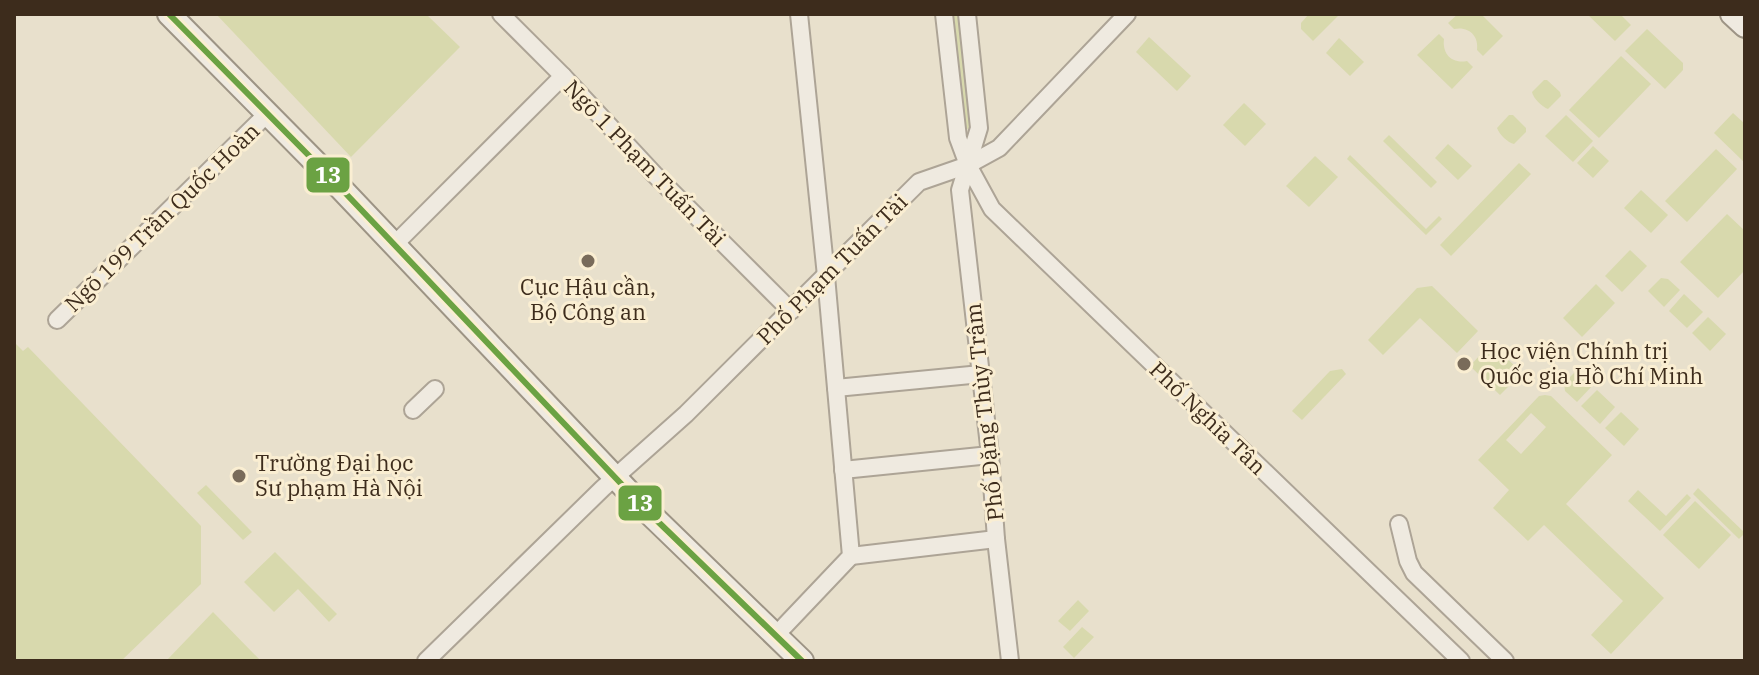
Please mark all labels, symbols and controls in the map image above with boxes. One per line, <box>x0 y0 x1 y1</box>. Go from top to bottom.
street label: Ngõ 1 Phạm Tuấn Tài <box>558 73 733 252</box>
street label: Ngõ 199 Trần Quốc Hoàn <box>58 116 265 317</box>
line badge: 13 <box>305 156 351 194</box>
text: 13 <box>315 160 341 189</box>
street label: Phố Phạm Tuấn Tài <box>750 187 913 350</box>
marker: Cục Hậu cần, Bộ Công an <box>579 252 597 270</box>
place label: Cục Hậu cần, Bộ Công an <box>520 272 656 326</box>
street label: Phố Đặng Thùy Trâm <box>958 302 1009 522</box>
place label: Học viện Chính trị Quốc gia Hồ Chí Minh <box>1480 336 1703 390</box>
street label: Phố Nghĩa Tân <box>1144 355 1273 481</box>
marker: Học viện Chính trị Quốc gia Hồ Chí Minh <box>1455 355 1473 373</box>
place label: Trường Đại học Sư phạm Hà Nội <box>255 448 423 502</box>
marker: Trường Đại học Sư phạm Hà Nội <box>230 467 248 485</box>
line badge: 13 <box>617 484 663 522</box>
text: 13 <box>627 488 653 517</box>

